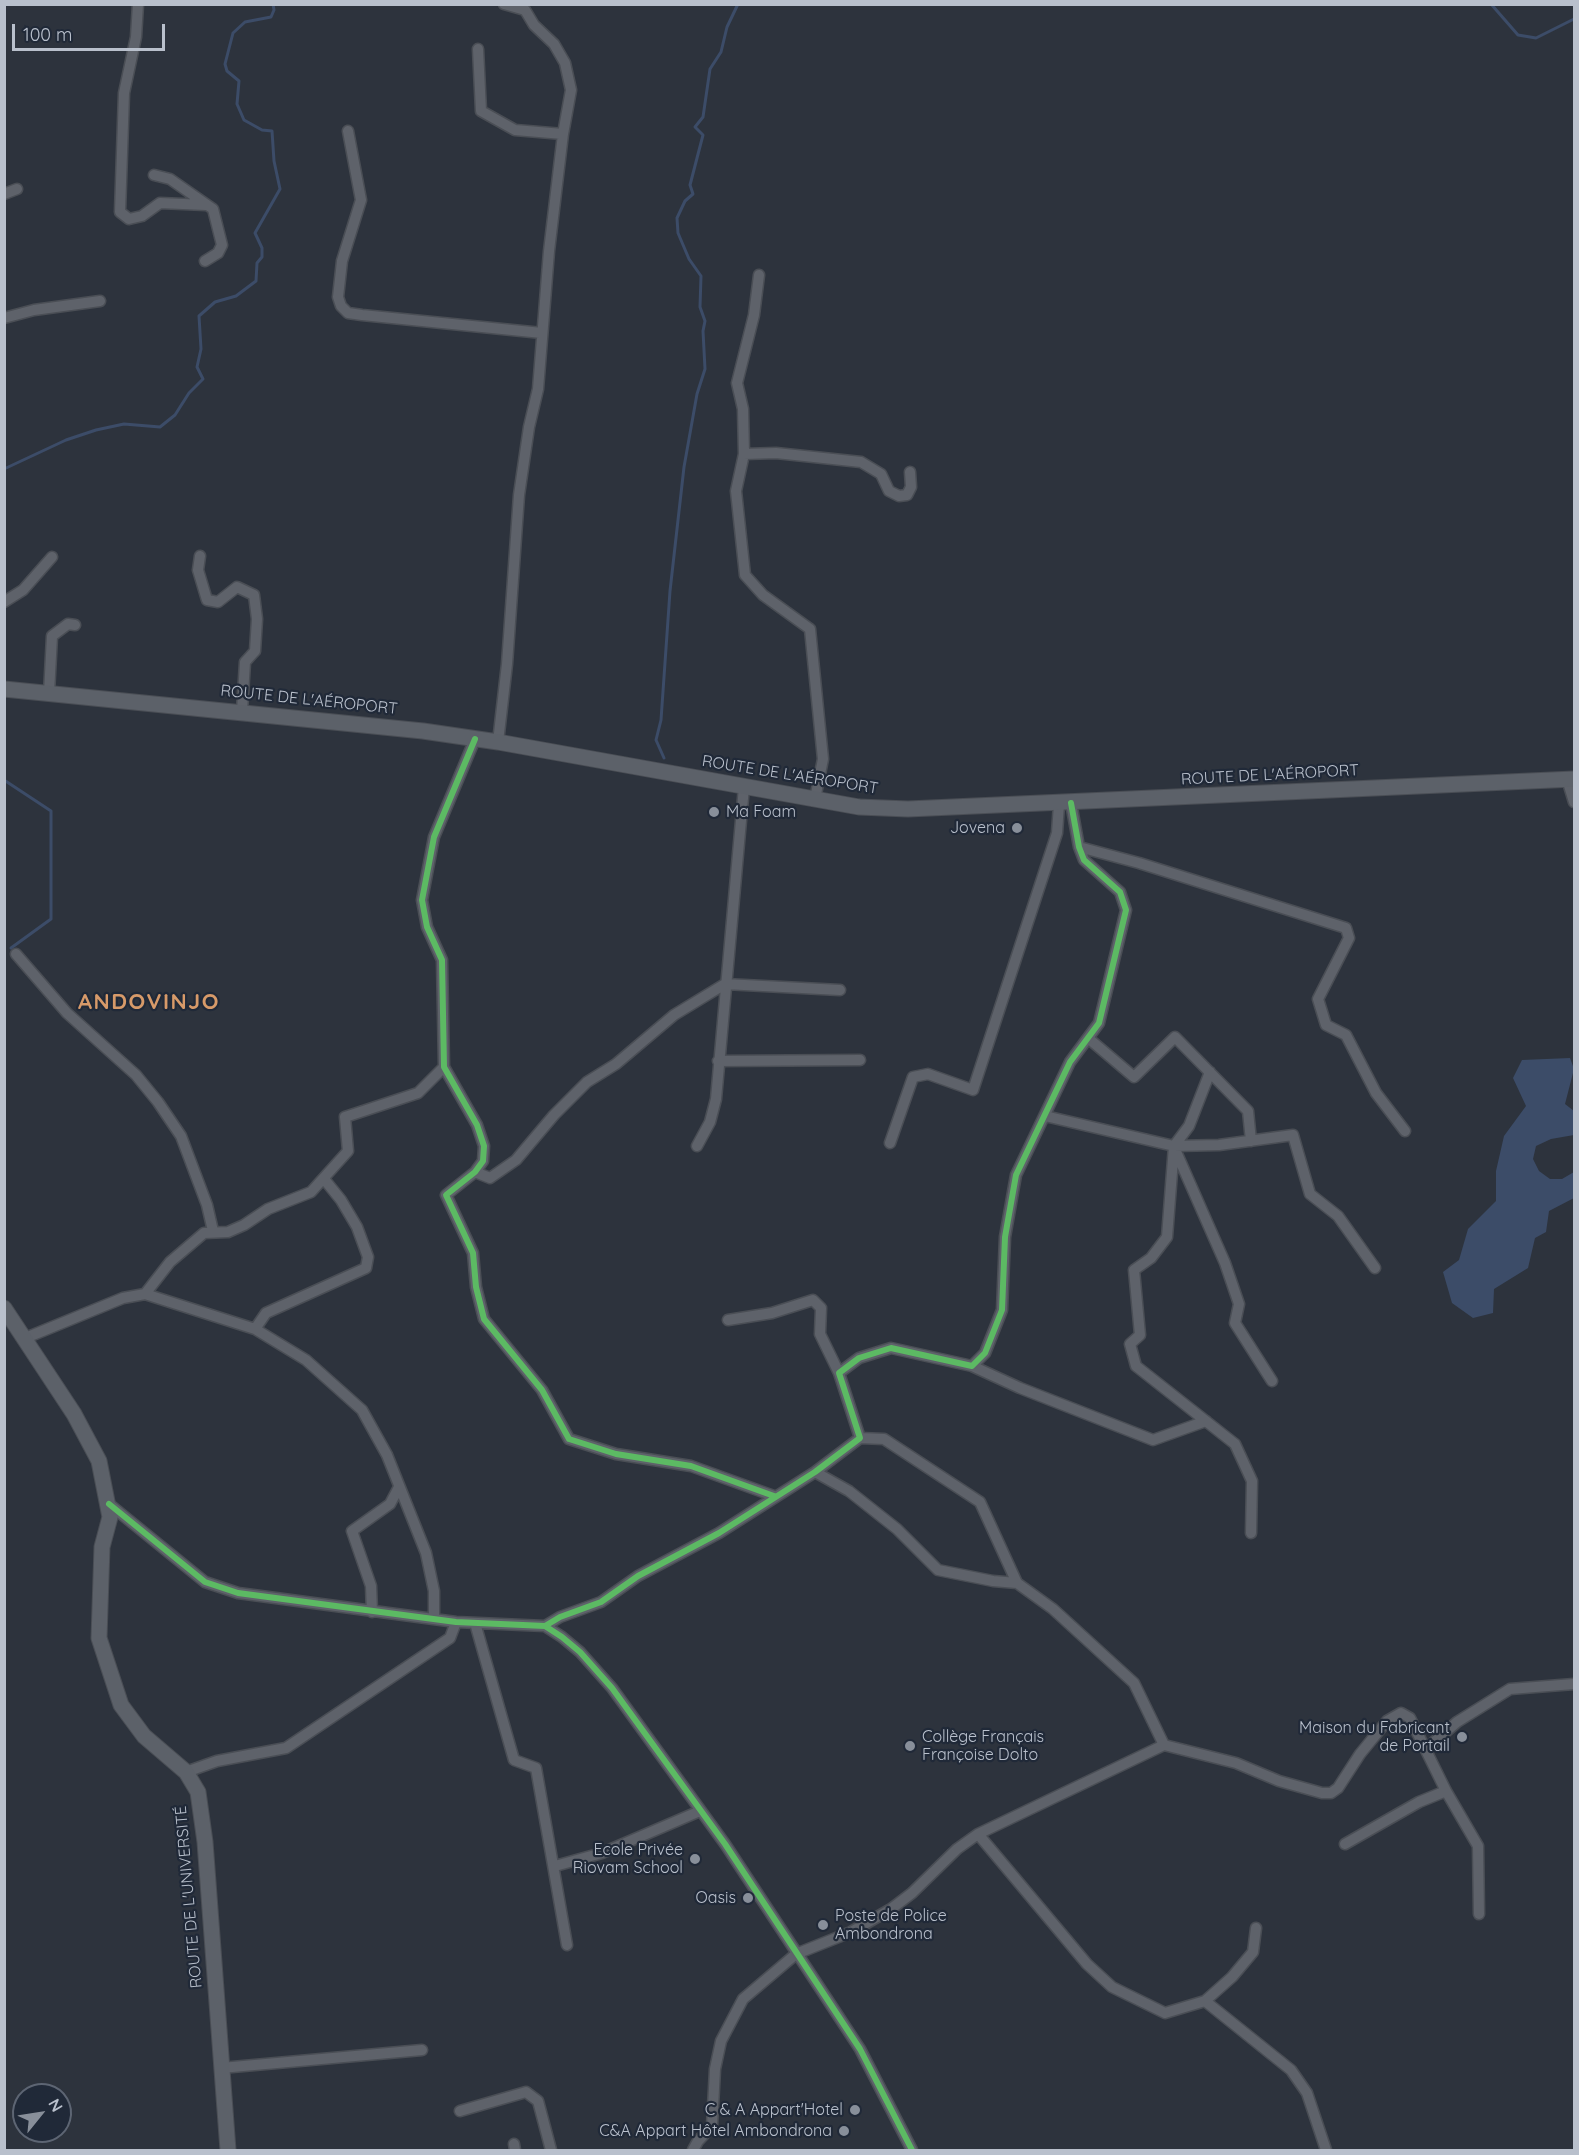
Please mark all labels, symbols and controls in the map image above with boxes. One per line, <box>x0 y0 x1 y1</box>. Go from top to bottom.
scale bar <box>15 12 168 50</box>
text: 100 m <box>23 23 72 46</box>
street label: ROUTE DE L'AÉROPORT <box>219 681 399 719</box>
street label: ROUTE DE L'AÉROPORT <box>701 752 879 798</box>
street label: ROUTE DE L'AÉROPORT <box>1181 761 1359 789</box>
place label: Ma Foam <box>726 802 796 822</box>
marker: Ma Foam <box>707 805 721 819</box>
place label: Jovena <box>950 818 1005 838</box>
marker: Jovena <box>1010 821 1024 835</box>
district label: ANDOVINJO <box>78 989 220 1015</box>
place label: Maison du Fabricant de Portail <box>1299 1718 1450 1756</box>
place label: Collège Français Françoise Dolto <box>922 1727 1044 1765</box>
marker: Maison du Fabricant de Portail <box>1455 1730 1469 1744</box>
marker: Collège Français Françoise Dolto <box>903 1739 917 1753</box>
street label: ROUTE DE L'UNIVERSITÉ <box>171 1805 207 1989</box>
place label: Ecole Privée Riovam School <box>573 1840 683 1878</box>
marker: Ecole Privée Riovam School <box>688 1852 702 1866</box>
place label: Oasis <box>696 1888 736 1908</box>
marker: Oasis <box>741 1891 755 1905</box>
place label: Poste de Police Ambondrona <box>835 1906 947 1944</box>
marker: Poste de Police Ambondrona <box>816 1918 830 1932</box>
north arrow <box>12 2083 72 2143</box>
text: N <box>44 2095 67 2115</box>
place label: C & A Appart'Hotel <box>705 2100 843 2120</box>
marker: C & A Appart'Hotel <box>848 2103 862 2117</box>
place label: C&A Appart Hôtel Ambondrona <box>599 2121 832 2141</box>
marker: C&A Appart Hôtel Ambondrona <box>837 2124 851 2138</box>

